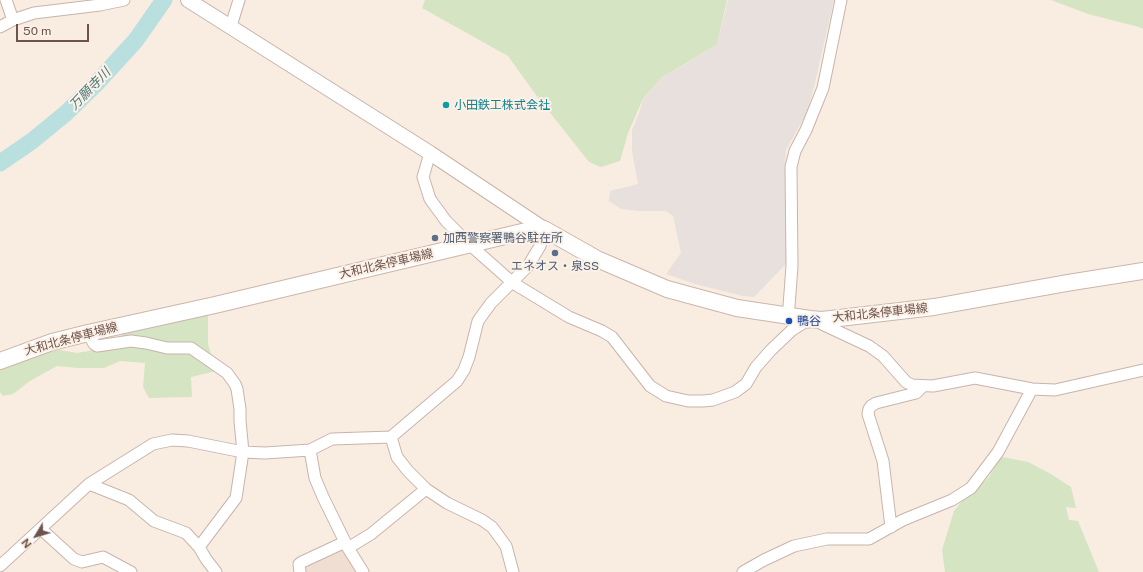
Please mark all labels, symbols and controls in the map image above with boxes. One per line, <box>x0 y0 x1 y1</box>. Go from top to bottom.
scale bar <box>18 16 91 42</box>
text: 50 m <box>23 24 51 38</box>
water label: 万願寺川 <box>66 65 114 113</box>
place label: 小田鉄工株式会社 <box>454 98 550 112</box>
marker: 小田鉄工株式会社 <box>441 100 451 110</box>
place label: 加西警察署鴨谷駐在所 <box>443 231 563 245</box>
marker: 加西警察署鴨谷駐在所 <box>430 233 440 243</box>
street label: 大和北条停車場線 <box>338 246 434 282</box>
marker: エネオス・泉SS <box>550 248 560 258</box>
place label: エネオス・泉SS <box>511 259 599 273</box>
street label: 大和北条停車場線 <box>832 301 928 325</box>
place label: 鴨谷 <box>797 314 821 328</box>
marker: 鴨谷 <box>784 316 794 326</box>
street label: 大和北条停車場線 <box>23 320 119 358</box>
north arrow <box>16 516 56 556</box>
text: N <box>19 536 34 550</box>

